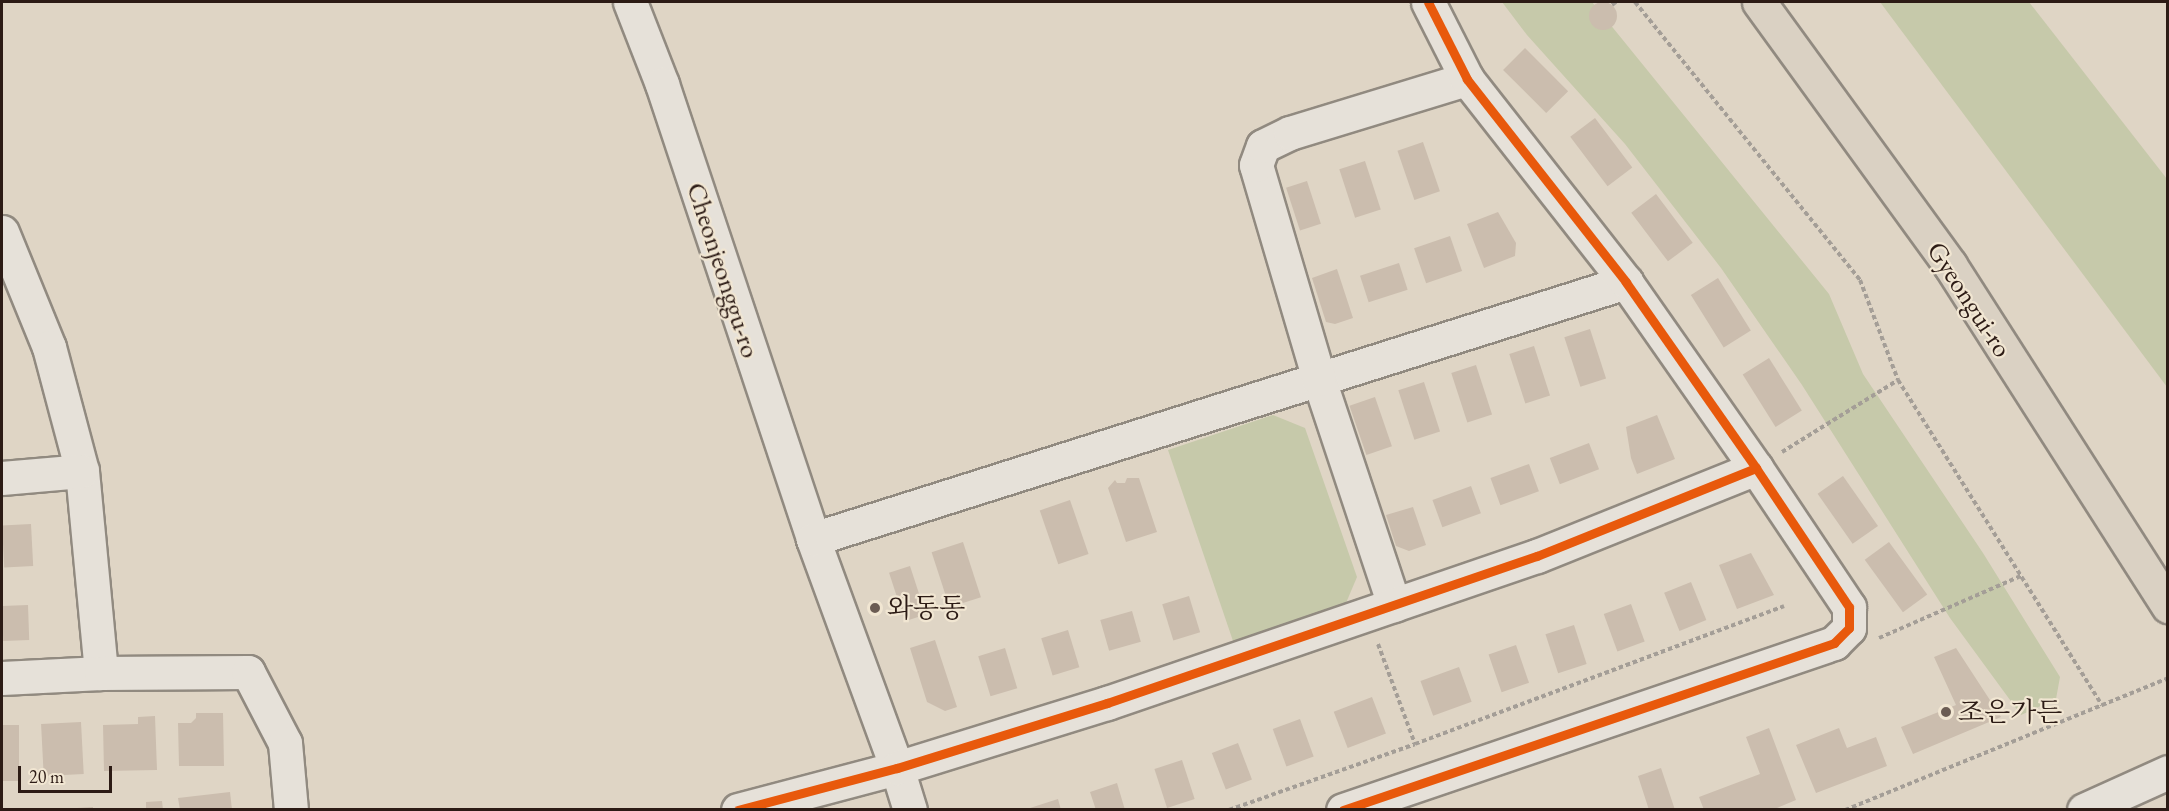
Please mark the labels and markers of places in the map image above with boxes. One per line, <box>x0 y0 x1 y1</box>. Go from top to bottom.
place label: 와동동 <box>887 592 965 624</box>
marker: 와동동 <box>868 601 882 615</box>
place label: 조은가든 <box>1958 696 2062 728</box>
marker: 조은가든 <box>1939 705 1953 719</box>

